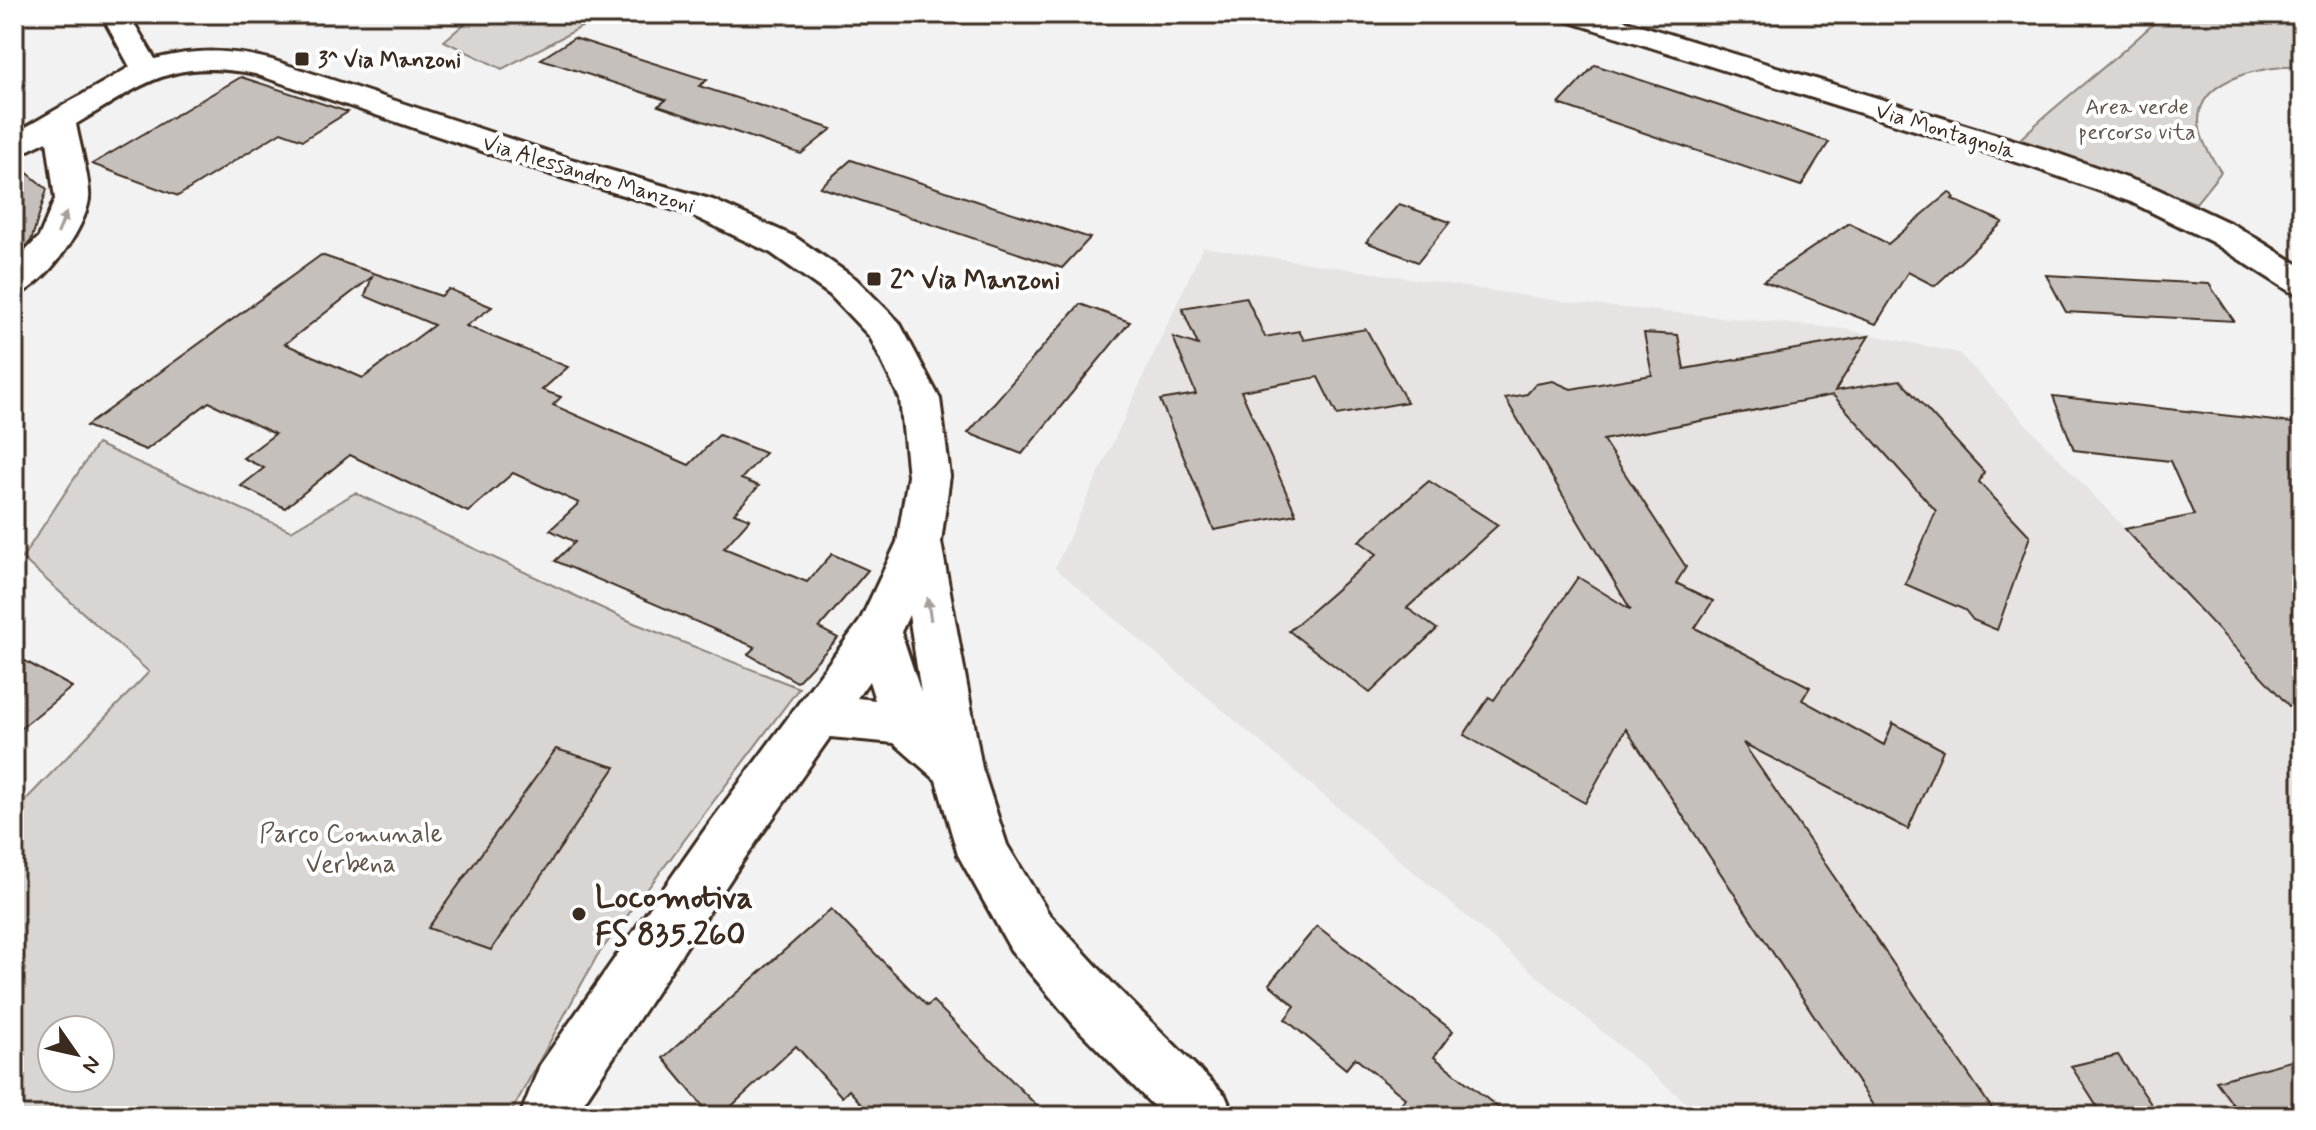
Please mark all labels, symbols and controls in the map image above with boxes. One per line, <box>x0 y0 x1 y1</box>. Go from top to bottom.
place label: 3^ Via Manzoni <box>318 47 461 75</box>
marker: 3^ Via Manzoni <box>293 50 311 68</box>
park label: Area verde percorso vita <box>2078 94 2196 147</box>
street label: Via Montagnola <box>1872 97 2020 168</box>
street label: Via Alessandro Manzoni <box>479 129 698 221</box>
one-way arrow <box>56 211 69 235</box>
place label: 2^ Via Manzoni <box>890 264 1060 298</box>
marker: 2^ Via Manzoni <box>865 270 883 288</box>
one-way arrow <box>923 596 935 621</box>
park label: Parco Comunale Verbena <box>259 818 443 882</box>
place label: Locomotiva FS 835.260 <box>595 877 753 956</box>
marker: Locomotiva FS 835.260 <box>570 905 588 923</box>
north arrow <box>36 1014 116 1094</box>
text: N <box>75 1050 107 1078</box>

